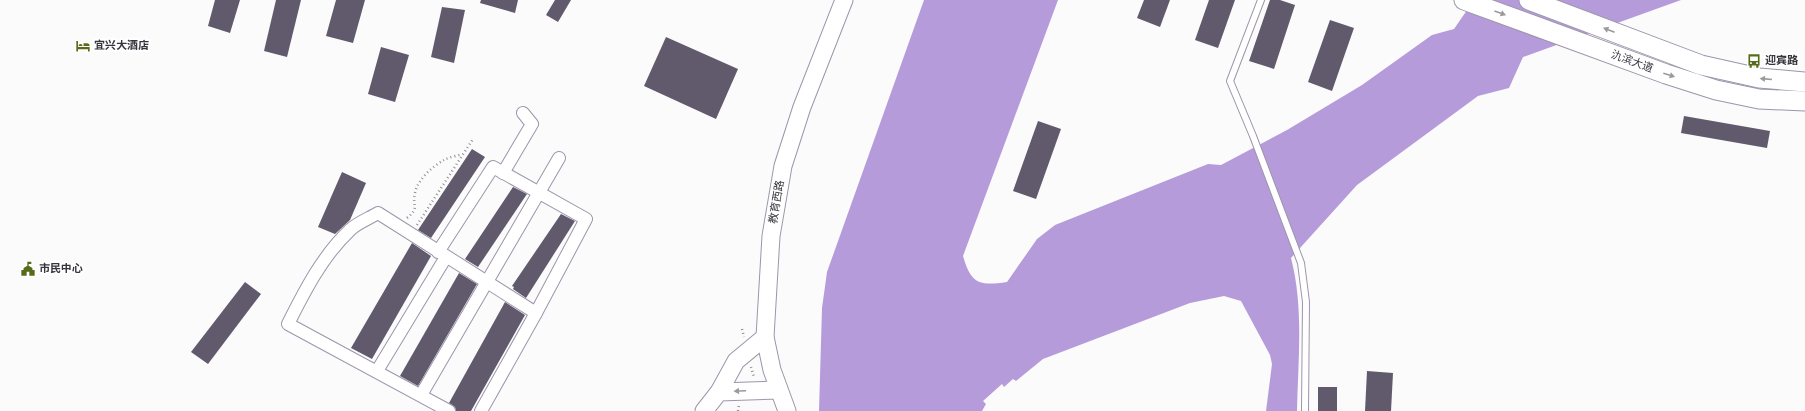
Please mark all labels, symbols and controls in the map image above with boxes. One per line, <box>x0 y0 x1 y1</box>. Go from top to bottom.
one-way arrow <box>1495 11 1507 17</box>
one-way arrow <box>1603 27 1615 33</box>
hotel icon: 宜兴大酒店 <box>75 38 91 54</box>
place label: 宜兴大酒店 <box>94 39 149 53</box>
street label: 氿滨大道 <box>1609 48 1655 76</box>
bus stop icon: 迎宾路 <box>1746 53 1762 69</box>
place label: 迎宾路 <box>1765 54 1799 68</box>
one-way arrow <box>1664 72 1676 78</box>
one-way arrow <box>1760 75 1772 82</box>
street label: 教育西路 <box>766 179 788 225</box>
public building icon: 市民中心 <box>20 261 36 277</box>
place label: 市民中心 <box>39 262 83 276</box>
one-way arrow <box>733 388 746 394</box>

